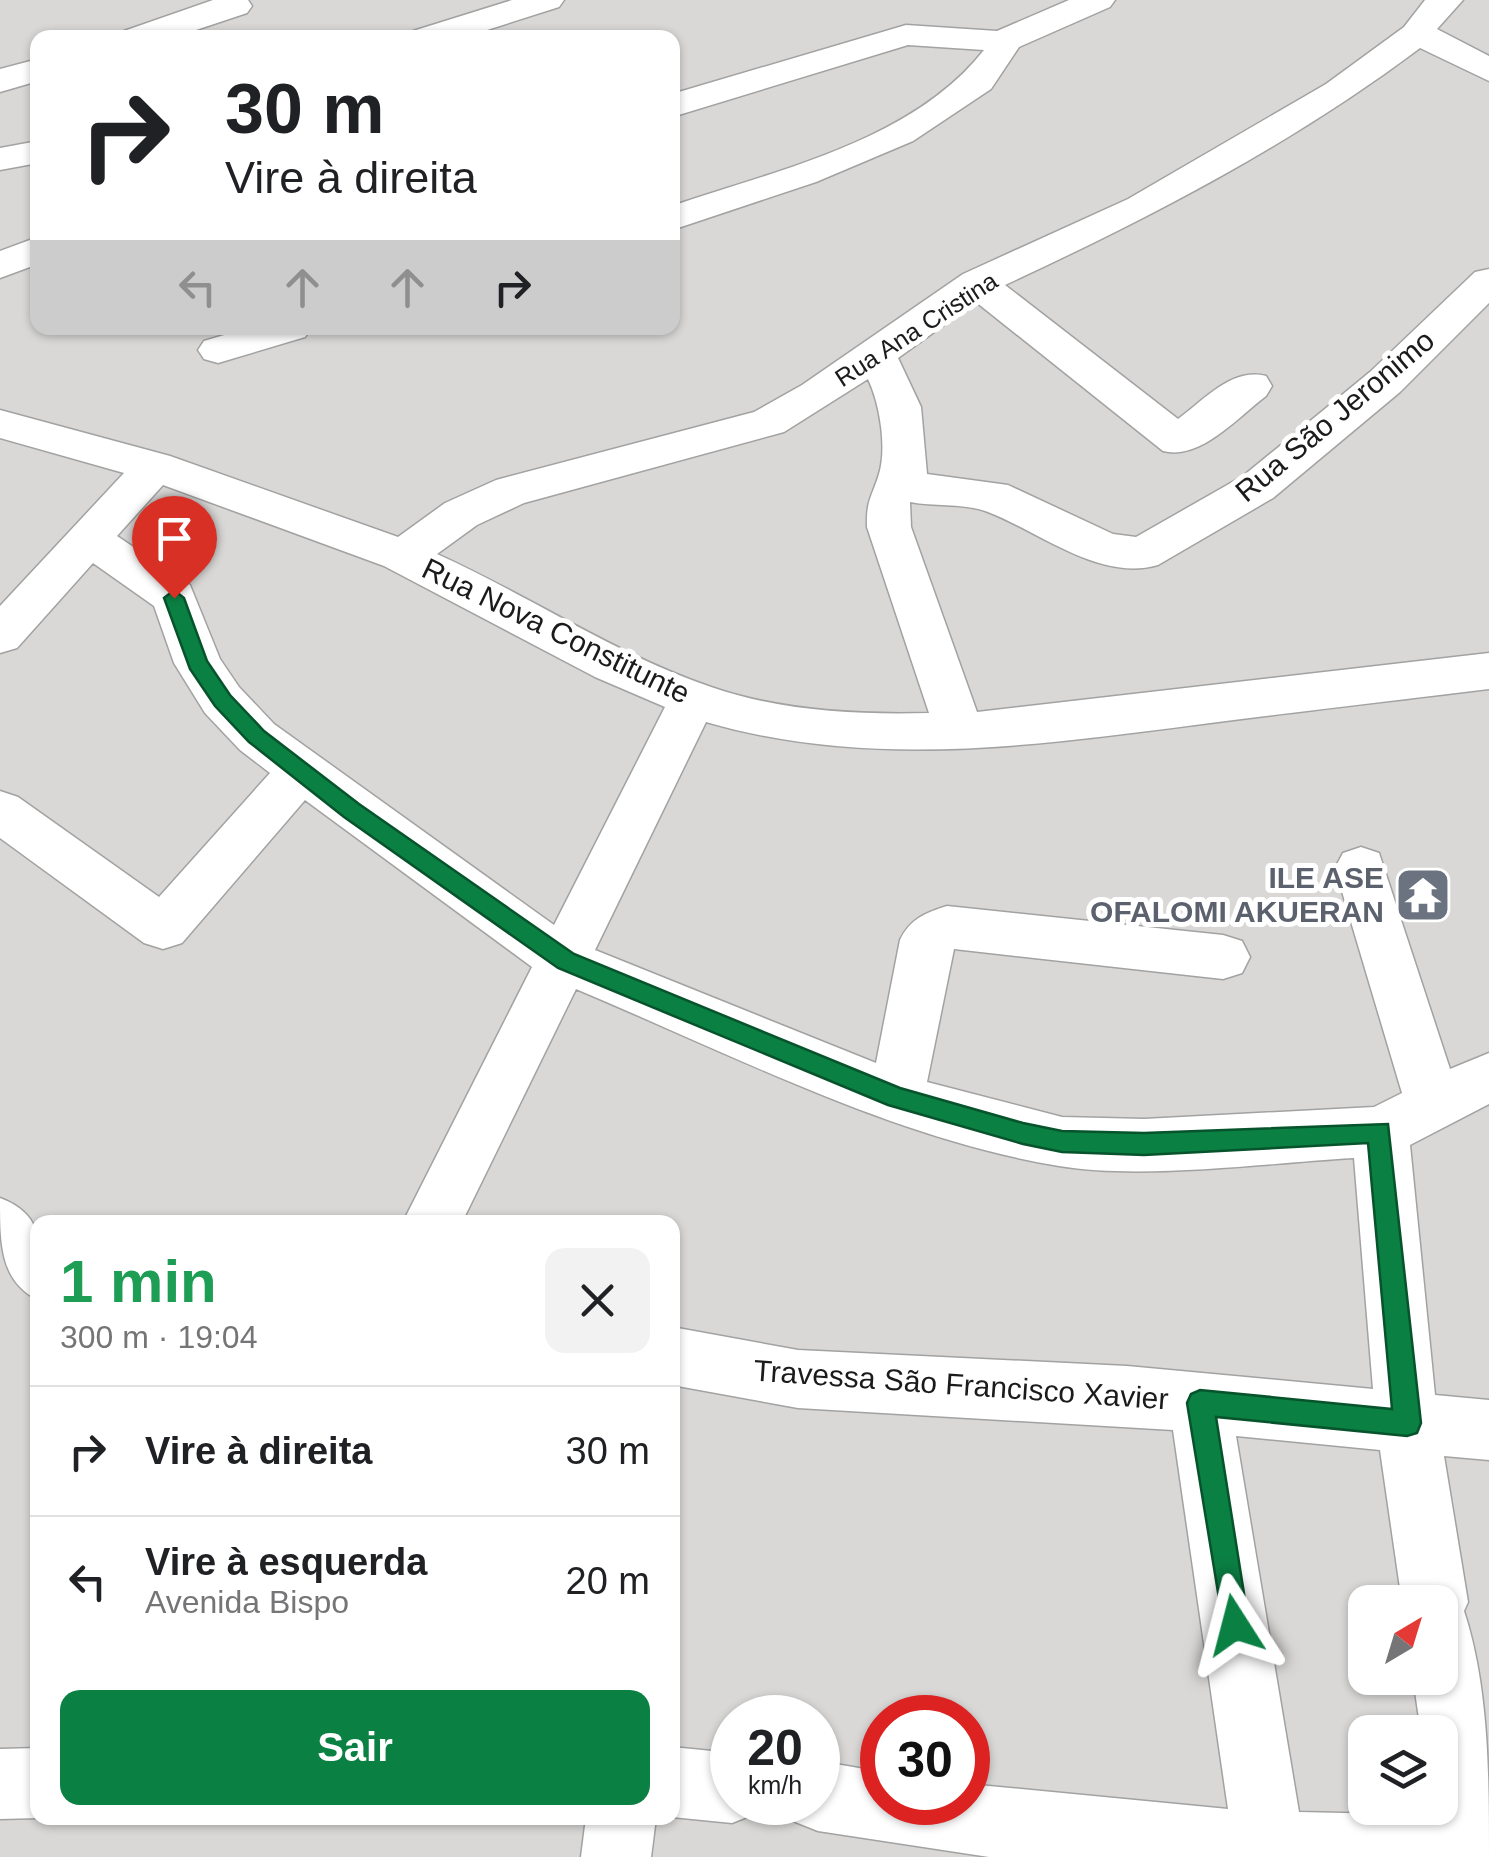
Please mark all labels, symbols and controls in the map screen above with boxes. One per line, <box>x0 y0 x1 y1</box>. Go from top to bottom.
icon: right <box>60 70 190 200</box>
text: 30 m <box>225 70 385 148</box>
text: Vire à direita <box>225 152 477 203</box>
icon: left <box>170 260 225 315</box>
icon: ahead <box>275 260 330 315</box>
icon: ahead <box>380 260 435 315</box>
icon: right <box>485 260 540 315</box>
street label: Rua Ana Cristina <box>830 266 1002 392</box>
street label: Rua São Jeronimo <box>1229 323 1440 508</box>
pin <box>132 496 217 599</box>
icon: arrive <box>147 511 202 566</box>
street label: Rua Nova Constitunte <box>417 551 695 710</box>
place label: ILE ASE OFALOMI AKUERAN <box>1090 861 1384 928</box>
temple icon: ILE ASE OFALOMI AKUERAN <box>1393 865 1453 925</box>
text: 1 min <box>60 1248 217 1315</box>
button: close <box>545 1248 650 1353</box>
text: 300 m · 19:04 <box>60 1319 257 1355</box>
street label: Travessa São Francisco Xavier <box>753 1354 1170 1415</box>
icon: right <box>60 1424 115 1479</box>
text: Vire à direita <box>145 1430 372 1472</box>
text: 30 m <box>566 1430 650 1472</box>
text: Vire à esquerda <box>145 1541 427 1583</box>
icon: left <box>60 1554 115 1609</box>
text: 20 m <box>566 1560 650 1602</box>
position arrow <box>1183 1573 1287 1677</box>
text: Avenida Bispo <box>145 1584 349 1620</box>
north arrow <box>1348 1585 1458 1695</box>
map controls <box>1348 1585 1458 1825</box>
button: Sair <box>60 1690 650 1805</box>
speed limit sign: 30 <box>860 1695 990 1825</box>
button: layers <box>1348 1715 1458 1825</box>
text: 20 <box>747 1720 803 1776</box>
text: km/h <box>748 1771 802 1799</box>

